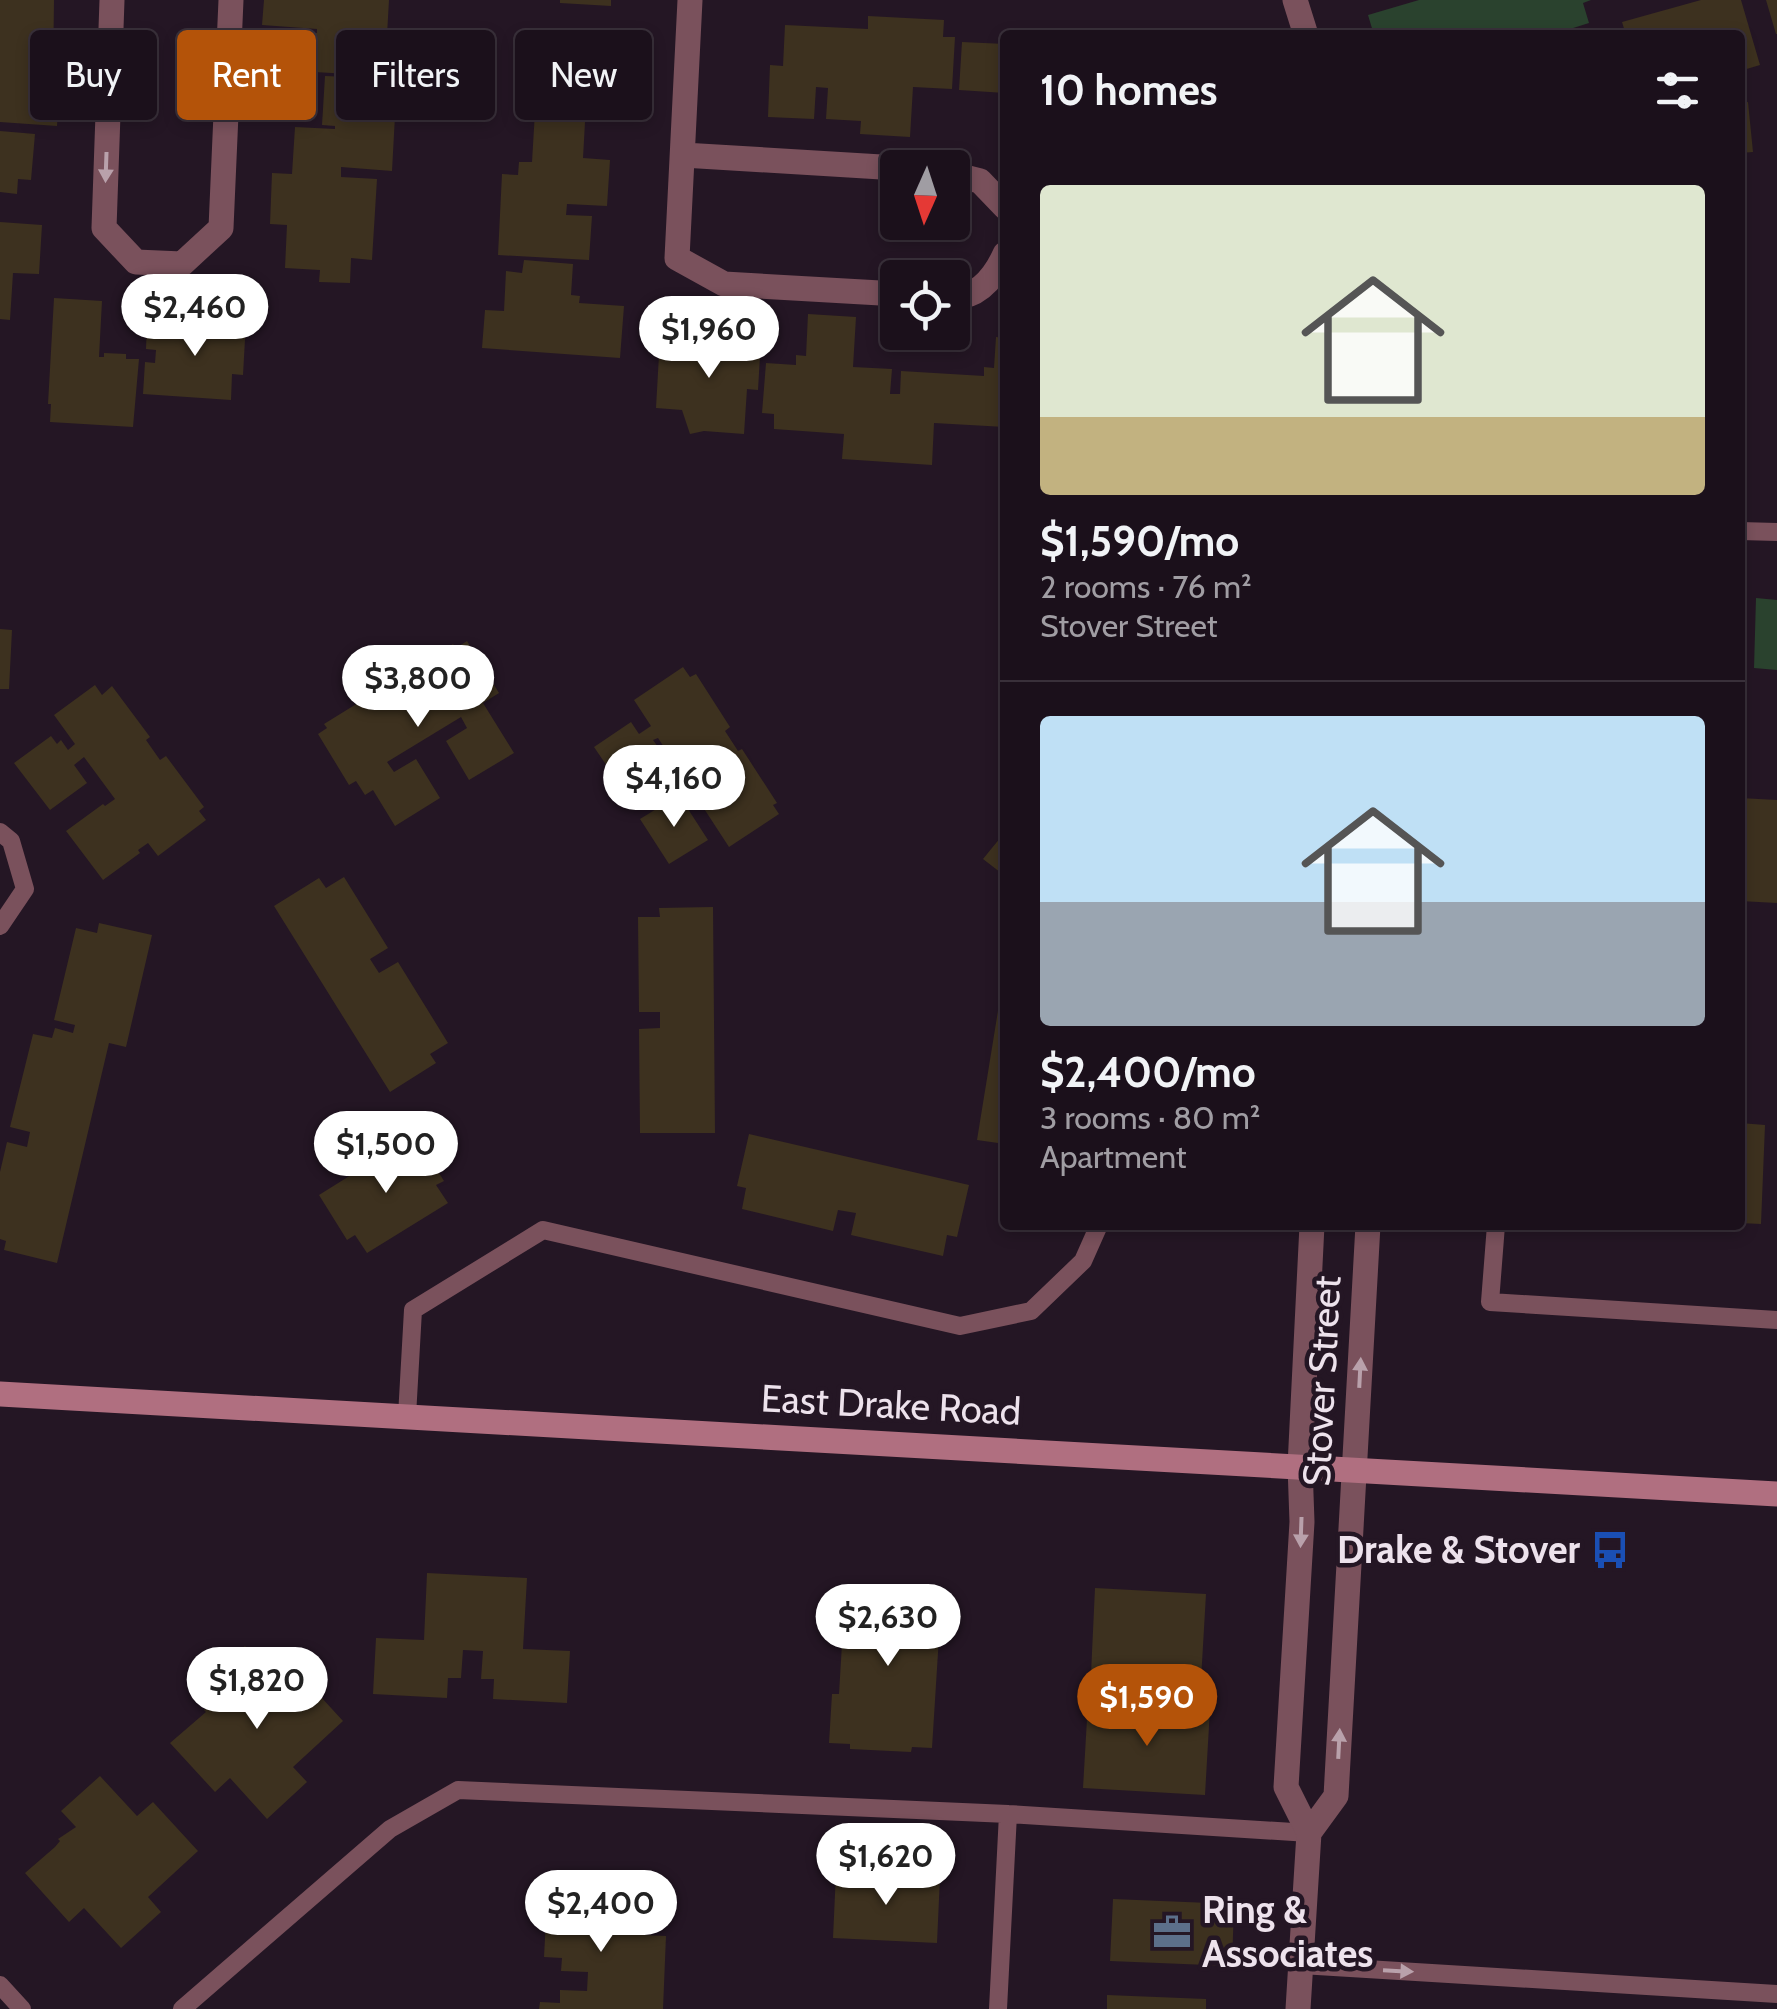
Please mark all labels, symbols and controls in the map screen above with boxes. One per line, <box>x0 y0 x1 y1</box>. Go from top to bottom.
chip: Buy <box>30 30 157 120</box>
chip: Rent <box>177 30 316 120</box>
chip: Filters <box>336 30 495 120</box>
chip: New <box>515 30 652 120</box>
icon: filters <box>1650 63 1705 118</box>
text: 10 homes <box>1040 64 1218 116</box>
north arrow <box>880 150 970 240</box>
map controls <box>880 150 970 350</box>
one-way arrow <box>98 152 114 184</box>
icon: home <box>1283 250 1463 430</box>
button: locate <box>880 260 970 350</box>
pin: $2,460 <box>114 274 276 359</box>
text: $2,460 <box>143 287 247 326</box>
pin: $1,960 <box>628 296 790 381</box>
text: $1,960 <box>661 309 757 348</box>
text: $1,590/mo <box>1040 515 1239 567</box>
text: 2 rooms · 76 m² <box>1040 567 1252 606</box>
text: Stover Street <box>1040 606 1218 645</box>
pin: $3,800 <box>337 645 499 730</box>
text: $3,800 <box>364 658 472 697</box>
pin: $4,160 <box>593 745 755 830</box>
text: $4,160 <box>625 758 723 797</box>
icon: home <box>1283 781 1463 961</box>
text: $2,400/mo <box>1040 1046 1256 1098</box>
text: 3 rooms · 80 m² <box>1040 1098 1260 1137</box>
pin: $1,500 <box>305 1111 467 1196</box>
text: $1,500 <box>336 1124 436 1163</box>
text: Apartment <box>1040 1137 1187 1176</box>
street label: Stover Street <box>1293 1274 1350 1487</box>
one-way arrow <box>1352 1357 1368 1389</box>
street label: East Drake Road <box>760 1374 1022 1435</box>
one-way arrow <box>1293 1517 1309 1549</box>
place label: Drake & Stover <box>1337 1526 1580 1573</box>
bus stop icon: Drake & Stover <box>1589 1529 1631 1571</box>
pin: $2,630 <box>807 1584 969 1669</box>
text: $2,630 <box>838 1597 938 1636</box>
pin: $1,820 <box>176 1647 338 1732</box>
text: $1,820 <box>209 1660 305 1699</box>
pin: $1,590 <box>1066 1664 1228 1749</box>
text: $1,590 <box>1099 1677 1195 1716</box>
one-way arrow <box>1331 1728 1347 1760</box>
pin: $1,620 <box>805 1823 967 1908</box>
text: $1,620 <box>838 1836 934 1875</box>
pin: $2,400 <box>520 1870 682 1955</box>
text: $2,400 <box>547 1883 655 1922</box>
place label: Ring & Associates <box>1202 1886 1373 1977</box>
office icon: Ring & Associates <box>1151 1911 1193 1953</box>
one-way arrow <box>1382 1963 1414 1979</box>

